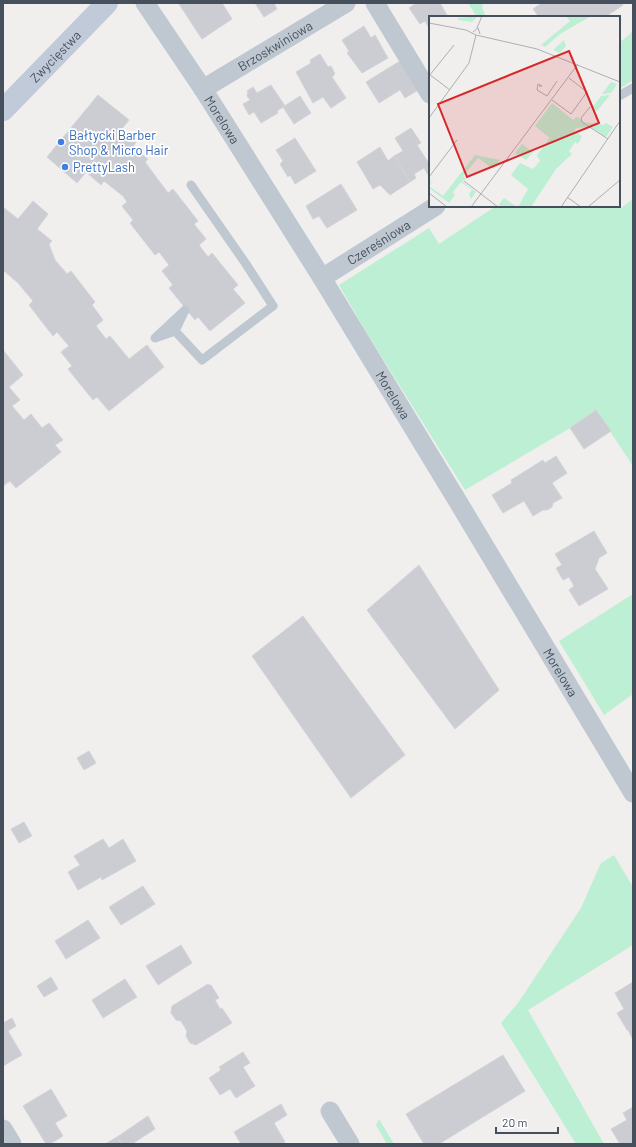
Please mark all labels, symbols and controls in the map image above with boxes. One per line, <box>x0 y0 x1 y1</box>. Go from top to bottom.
inset map <box>429 16 620 207</box>
street label: Brzoskwiniowa <box>235 17 315 74</box>
street label: Zwycięstwa <box>27 27 84 85</box>
street label: Morelowa <box>201 93 243 147</box>
place label: Bałtycki Barber Shop & Micro Hair <box>69 127 169 158</box>
marker: Bałtycki Barber Shop & Micro Hair <box>56 137 66 147</box>
place label: PrettyLash <box>73 159 135 175</box>
marker: PrettyLash <box>60 162 70 172</box>
street label: Czereśniowa <box>344 216 413 268</box>
street label: Morelowa <box>372 368 414 422</box>
street label: Morelowa <box>540 645 581 700</box>
scale bar <box>496 1109 558 1135</box>
text: 20 m <box>502 1115 528 1129</box>

